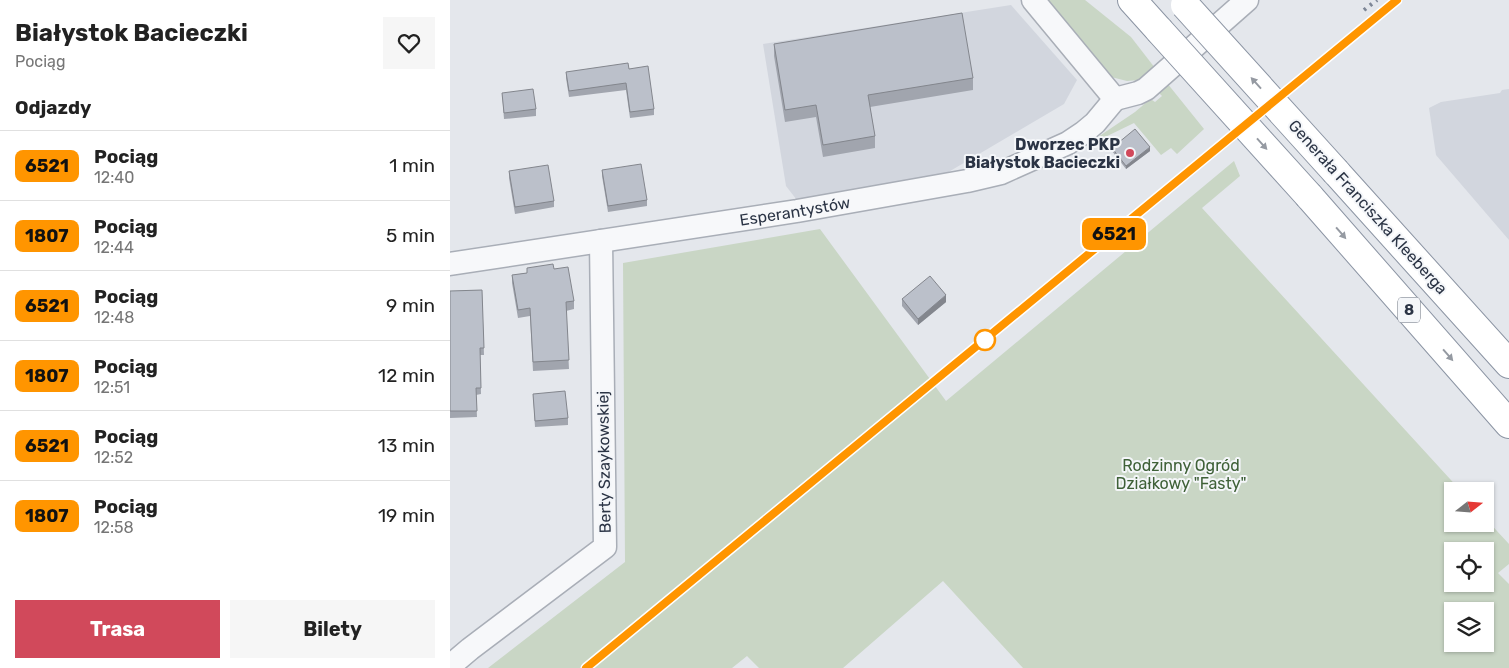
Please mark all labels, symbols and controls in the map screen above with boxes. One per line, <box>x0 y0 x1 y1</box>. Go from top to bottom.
button: heart <box>383 17 435 69</box>
text: Białystok Bacieczki <box>15 19 248 47</box>
text: Pociąg <box>15 52 65 71</box>
one-way arrow <box>1250 78 1262 90</box>
text: Odjazdy <box>15 96 91 119</box>
street label: Generała Franciszka Kleeberga <box>1285 116 1451 298</box>
place label: Dworzec PKP Białystok Bacieczki <box>965 135 1120 172</box>
one-way arrow <box>1256 138 1268 150</box>
text: Pociąg <box>94 145 158 168</box>
marker: Dworzec PKP Białystok Bacieczki <box>1124 147 1136 159</box>
text: 1 min <box>389 154 435 177</box>
text: 6521 <box>25 155 69 177</box>
text: 12:40 <box>94 168 134 187</box>
street label: Esperantystów <box>738 192 852 229</box>
text: Pociąg <box>94 215 158 238</box>
line badge: 6521 <box>1079 218 1149 250</box>
text: 6521 <box>1092 223 1136 245</box>
text: 5 min <box>386 224 435 247</box>
text: 1807 <box>25 225 69 247</box>
one-way arrow <box>1335 226 1347 238</box>
text: 12:44 <box>94 238 134 257</box>
text: Pociąg <box>94 285 158 308</box>
text: 9 min <box>386 294 435 317</box>
text: 6521 <box>25 295 69 317</box>
road number: 8 <box>1398 298 1420 322</box>
text: 12:48 <box>94 308 134 327</box>
unlabelled marker <box>974 329 996 351</box>
one-way arrow <box>1442 349 1453 361</box>
text: Pociąg <box>94 355 158 378</box>
text: 12 min <box>378 364 435 387</box>
text: 1807 <box>25 365 69 387</box>
text: 12:51 <box>94 378 130 397</box>
street label: Berty Szaykowskiej <box>593 391 615 533</box>
text: Pociąg <box>94 425 158 448</box>
text: 13 min <box>378 434 435 457</box>
text: 6521 <box>25 435 69 457</box>
text: 12:52 <box>94 448 133 467</box>
park label: Rodzinny Ogród Działkowy "Fasty" <box>1115 456 1247 493</box>
north arrow <box>1444 482 1494 532</box>
map controls <box>1444 482 1494 652</box>
text: Pociąg <box>94 495 158 518</box>
text: 19 min <box>378 504 435 527</box>
text: 1807 <box>25 505 69 527</box>
text: 12:58 <box>94 518 134 537</box>
button: locate <box>1444 542 1494 592</box>
button: Trasa <box>15 600 220 658</box>
button: Bilety <box>230 600 435 658</box>
button: layers <box>1444 602 1494 652</box>

